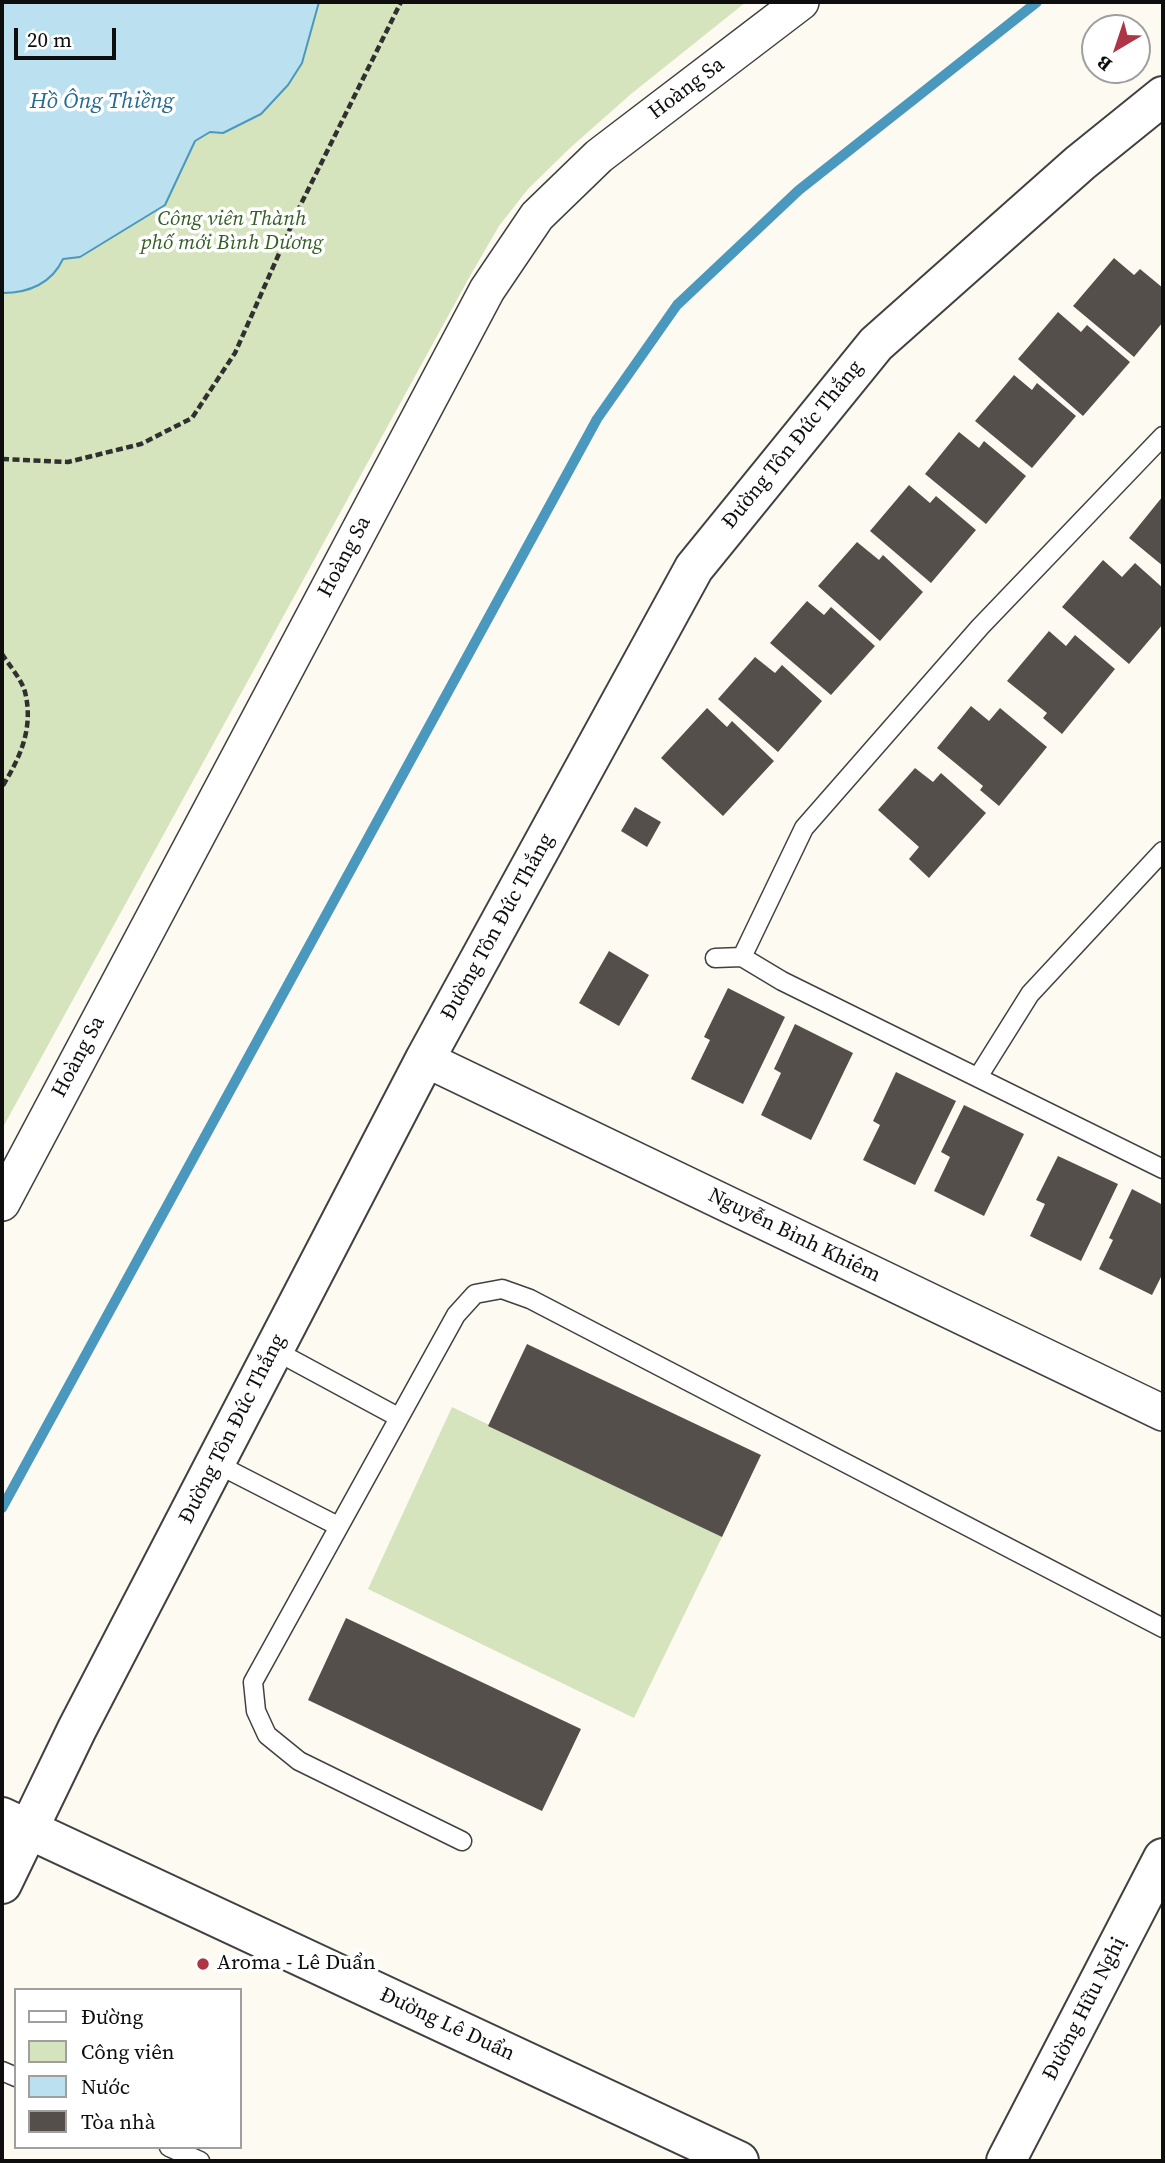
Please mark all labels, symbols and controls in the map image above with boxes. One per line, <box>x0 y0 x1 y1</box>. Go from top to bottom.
scale bar <box>18 14 119 58</box>
north arrow <box>1081 14 1151 84</box>
text: 20 m <box>27 25 72 54</box>
text: B <box>1091 50 1117 78</box>
street label: Hoàng Sa <box>644 52 730 126</box>
water label: Hồ Ông Thiềng <box>30 88 174 116</box>
park label: Công viên Thành phố mới Bình Dương <box>141 207 323 257</box>
street label: Đường Tôn Đức Thắng <box>717 356 869 534</box>
street label: Hoàng Sa <box>313 512 377 602</box>
street label: Đường Tôn Đức Thắng <box>436 829 560 1025</box>
street label: Hoàng Sa <box>47 1012 111 1102</box>
street label: Nguyễn Bỉnh Khiêm <box>704 1183 884 1289</box>
street label: Đường Tôn Đức Thắng <box>174 1330 292 1528</box>
street label: Đường Hữu Nghị <box>1038 1933 1132 2085</box>
place label: Aroma - Lê Duẩn <box>217 1951 376 1977</box>
marker: Aroma - Lê Duẩn <box>195 1956 211 1972</box>
street label: Đường Lê Duẩn <box>376 1983 518 2067</box>
legend <box>14 1988 242 2149</box>
text: Đường <box>81 2002 143 2031</box>
text: Công viên <box>81 2037 175 2066</box>
text: Nước <box>81 2072 130 2101</box>
text: Tòa nhà <box>81 2107 155 2136</box>

